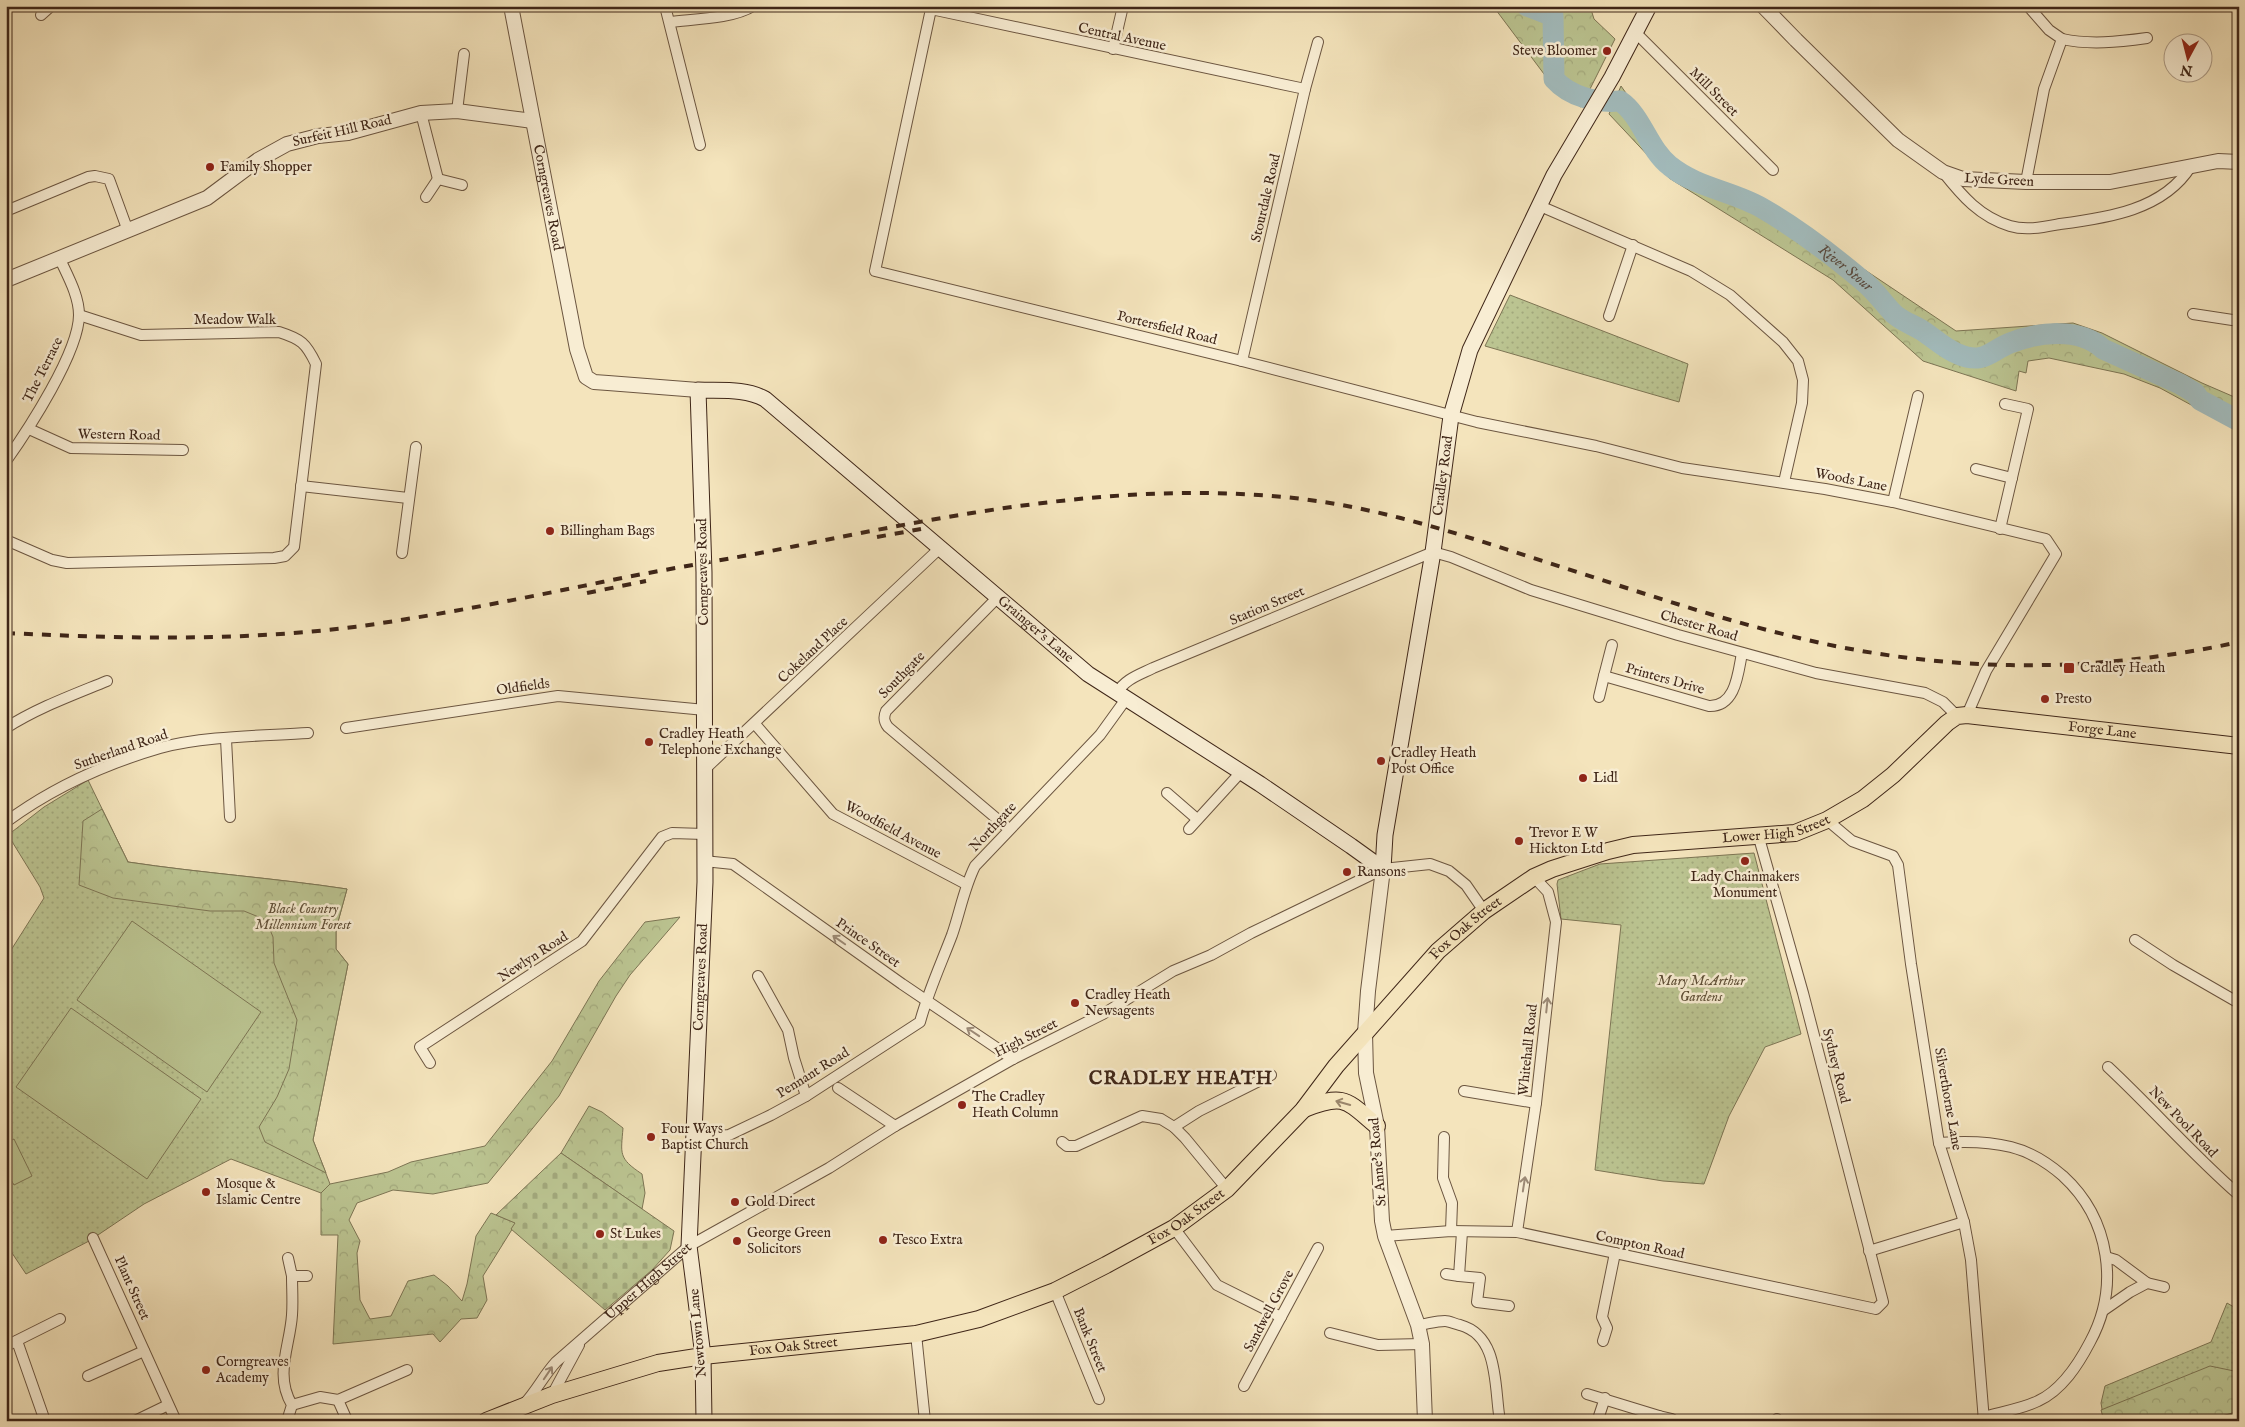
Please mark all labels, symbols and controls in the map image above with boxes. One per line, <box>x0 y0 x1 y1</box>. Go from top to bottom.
street label: Central Avenue <box>1076 19 1168 55</box>
north arrow <box>2162 32 2212 82</box>
place label: Steve Bloomer <box>1513 42 1597 60</box>
marker: Steve Bloomer <box>1601 45 1613 57</box>
text: N <box>2179 60 2195 80</box>
street label: Mill Street <box>1686 64 1743 121</box>
street label: Surfeit Hill Road <box>291 111 394 151</box>
street label: Corngreaves Road <box>529 143 567 252</box>
street label: Stourdale Road <box>1247 151 1285 244</box>
place label: Family Shopper <box>220 158 312 176</box>
marker: Family Shopper <box>204 161 216 173</box>
street label: Lyde Green <box>1964 169 2035 191</box>
water label: River Stour <box>1815 240 1878 295</box>
street label: Portersfield Road <box>1115 307 1219 349</box>
street label: Meadow Walk <box>194 311 277 329</box>
street label: The Terrace <box>19 334 67 406</box>
street label: Western Road <box>78 425 161 445</box>
street label: Cradley Road <box>1429 434 1457 517</box>
street label: Woods Lane <box>1813 464 1889 496</box>
street label: Corngreaves Road <box>693 518 713 626</box>
place label: Billingham Bags <box>560 522 655 540</box>
marker: Billingham Bags <box>544 525 556 537</box>
street label: Station Street <box>1227 582 1307 630</box>
street label: Grainger's Lane <box>994 592 1078 667</box>
street label: Chester Road <box>1658 606 1740 646</box>
street label: Cokeland Place <box>774 612 852 687</box>
street label: Southgate <box>875 647 929 702</box>
street label: Printers Drive <box>1623 659 1707 699</box>
place label: Cradley Heath <box>2080 659 2166 677</box>
marker: Cradley Heath <box>2062 661 2076 675</box>
street label: Oldfields <box>495 674 551 700</box>
place label: Presto <box>2055 690 2092 708</box>
marker: Presto <box>2039 693 2051 705</box>
street label: Forge Lane <box>2067 718 2138 743</box>
street label: Sutherland Road <box>72 725 171 774</box>
place label: Cradley Heath Telephone Exchange <box>659 725 782 759</box>
marker: Cradley Heath Telephone Exchange <box>643 736 655 748</box>
place label: Cradley Heath Post Office <box>1391 744 1477 778</box>
marker: Cradley Heath Post Office <box>1375 755 1387 767</box>
place label: Lidl <box>1593 769 1618 787</box>
marker: Lidl <box>1577 772 1589 784</box>
street label: Woodfield Avenue <box>842 797 945 863</box>
street label: Northgate <box>965 798 1021 856</box>
street label: Lower High Street <box>1722 811 1834 847</box>
place label: Trevor E W Hickton Ltd <box>1529 824 1604 858</box>
marker: Trevor E W Hickton Ltd <box>1513 835 1525 847</box>
marker: Lady Chainmakers Monument <box>1739 855 1751 867</box>
place label: Ransons <box>1357 863 1406 881</box>
marker: Ransons <box>1341 866 1353 878</box>
place label: Lady Chainmakers Monument <box>1691 868 1799 902</box>
street label: Fox Oak Street <box>1426 892 1506 963</box>
park label: Black Country Millennium Forest <box>255 900 351 934</box>
street label: Prince Street <box>832 914 904 972</box>
street label: Corngreaves Road <box>689 923 712 1031</box>
street label: Newlyn Road <box>495 927 572 986</box>
one-way arrow <box>832 935 846 945</box>
park label: Mary McArthur Gardens <box>1657 972 1746 1006</box>
place label: Cradley Heath Newsagents <box>1085 986 1171 1020</box>
marker: Cradley Heath Newsagents <box>1069 997 1081 1009</box>
one-way arrow <box>1542 998 1552 1014</box>
street label: Whitehall Road <box>1514 1003 1542 1097</box>
street label: High Street <box>991 1014 1061 1062</box>
one-way arrow <box>966 1027 980 1037</box>
street label: Sydney Road <box>1818 1027 1854 1106</box>
street label: Pennant Road <box>773 1043 853 1102</box>
street label: Silverthorne Lane <box>1930 1046 1966 1152</box>
district label: CRADLEY HEATH <box>1089 1067 1273 1091</box>
street label: New Pool Road <box>2145 1083 2222 1162</box>
place label: The Cradley Heath Column <box>972 1088 1059 1122</box>
one-way arrow <box>1335 1097 1351 1107</box>
marker: The Cradley Heath Column <box>956 1099 968 1111</box>
street label: St Anne's Road <box>1365 1116 1391 1207</box>
place label: Four Ways Baptist Church <box>661 1120 749 1154</box>
marker: Four Ways Baptist Church <box>645 1131 657 1143</box>
place label: Mosque & Islamic Centre <box>216 1175 301 1209</box>
one-way arrow <box>1519 1176 1529 1192</box>
street label: Fox Oak Street <box>1145 1185 1228 1249</box>
marker: Mosque & Islamic Centre <box>200 1186 212 1198</box>
place label: Gold Direct <box>745 1193 815 1211</box>
marker: Gold Direct <box>729 1196 741 1208</box>
place label: George Green Solicitors <box>747 1224 831 1258</box>
place label: St Lukes <box>610 1225 661 1243</box>
street label: Compton Road <box>1594 1227 1687 1263</box>
marker: St Lukes <box>594 1228 606 1240</box>
place label: Tesco Extra <box>893 1231 963 1249</box>
marker: Tesco Extra <box>877 1234 889 1246</box>
marker: George Green Solicitors <box>731 1235 743 1247</box>
street label: Upper High Street <box>601 1238 696 1324</box>
street label: Plant Street <box>110 1253 154 1323</box>
street label: Sandwell Grove <box>1240 1266 1298 1355</box>
street label: Newtown Lane <box>685 1287 711 1378</box>
street label: Bank Street <box>1069 1305 1111 1375</box>
street label: Fox Oak Street <box>748 1333 839 1360</box>
place label: Corngreaves Academy <box>215 1353 289 1387</box>
marker: Corngreaves Academy <box>200 1364 212 1376</box>
one-way arrow <box>542 1366 553 1380</box>

